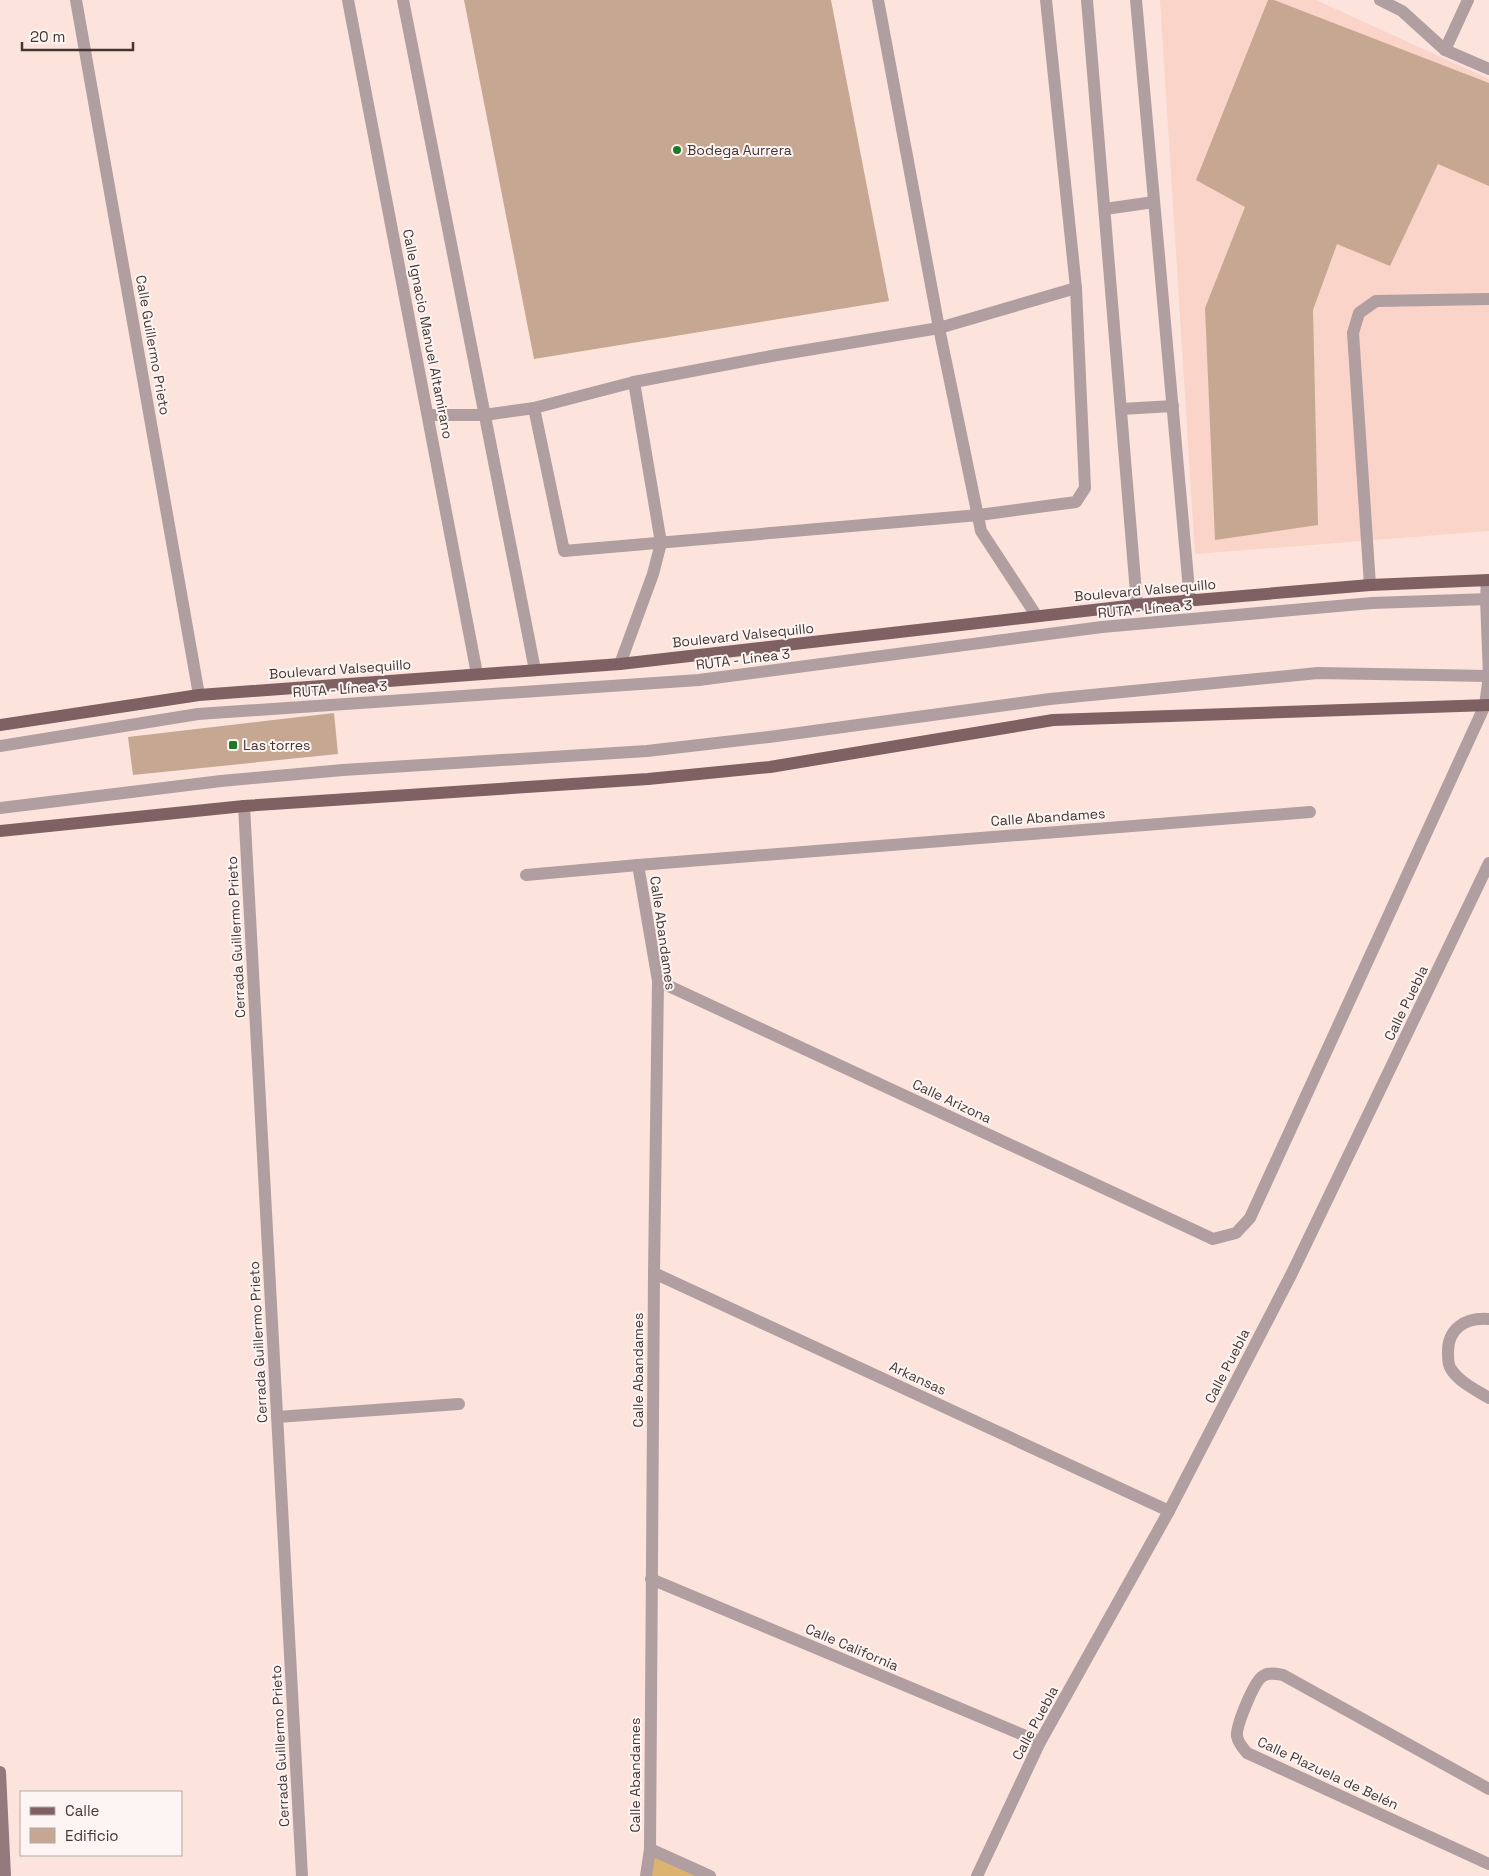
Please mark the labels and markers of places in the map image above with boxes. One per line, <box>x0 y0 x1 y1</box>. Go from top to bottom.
place label: Bodega Aurrera <box>687 141 792 159</box>
marker: Bodega Aurrera <box>671 144 683 156</box>
place label: Las torres <box>243 736 310 754</box>
marker: Las torres <box>227 739 239 751</box>

